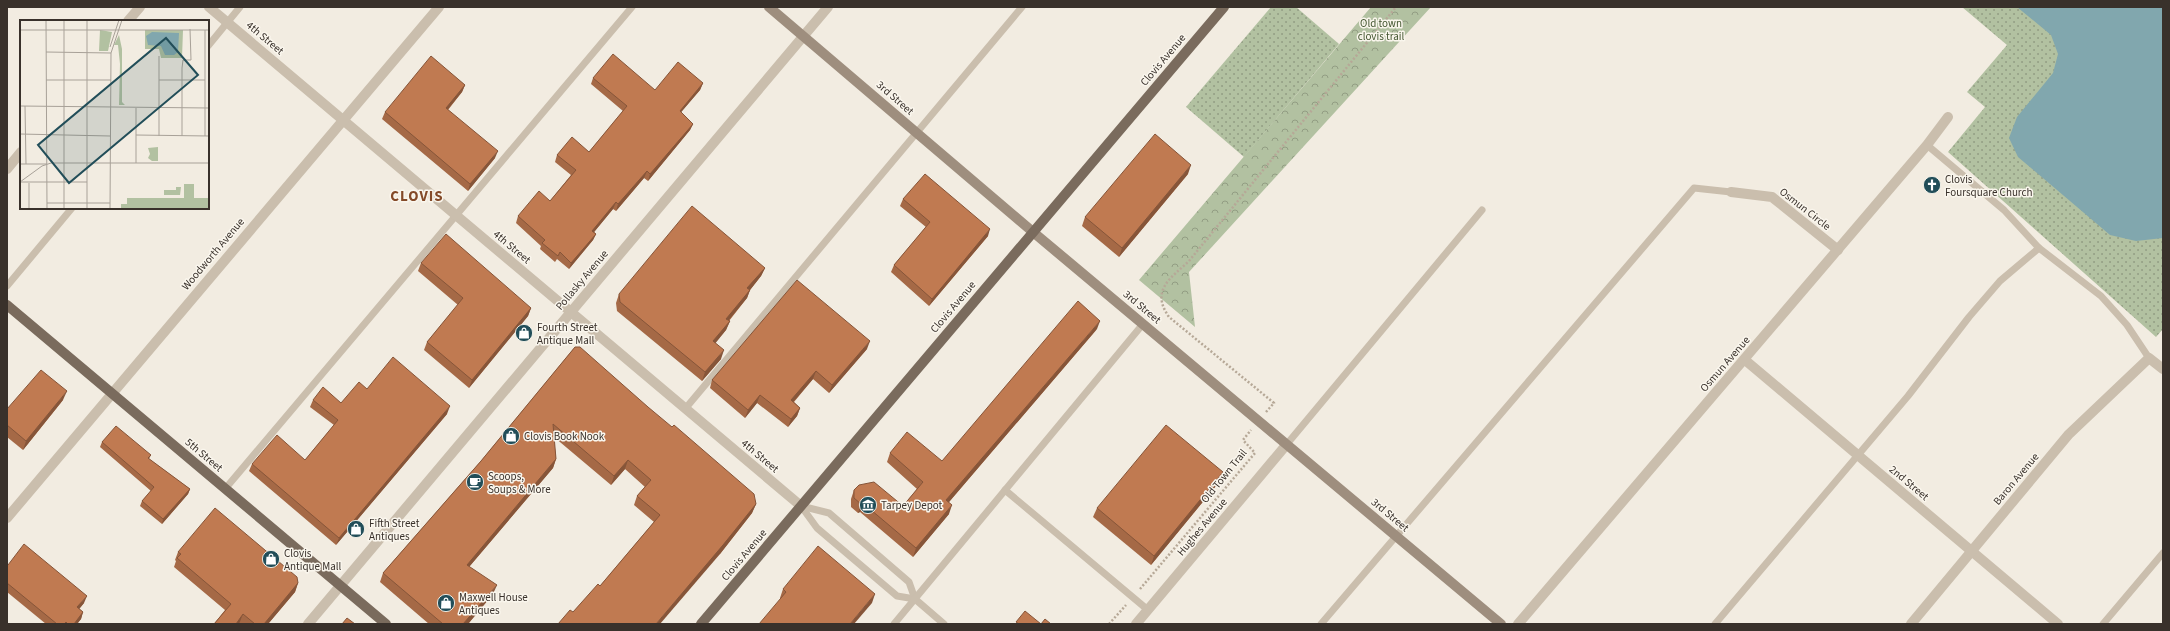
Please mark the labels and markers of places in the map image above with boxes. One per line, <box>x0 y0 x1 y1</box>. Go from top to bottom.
place label: Clovis Foursquare Church <box>1945 172 2033 200</box>
church icon: Clovis Foursquare Church <box>1922 175 1942 195</box>
place label: Fourth Street Antique Mall <box>537 320 598 348</box>
shop icon: Fourth Street Antique Mall <box>514 323 534 343</box>
shop icon: Clovis Book Nook <box>501 426 521 446</box>
place label: Clovis Book Nook <box>524 429 605 444</box>
place label: Scoops, Soups & More <box>488 469 551 497</box>
cafe icon: Scoops, Soups & More <box>465 472 485 492</box>
museum icon: Tarpey Depot <box>858 495 878 515</box>
place label: Tarpey Depot <box>881 498 943 513</box>
place label: Fifth Street Antiques <box>369 516 420 544</box>
shop icon: Fifth Street Antiques <box>346 519 366 539</box>
place label: Clovis Antique Mall <box>284 546 342 574</box>
shop icon: Clovis Antique Mall <box>261 549 281 569</box>
place label: Maxwell House Antiques <box>459 590 528 618</box>
shop icon: Maxwell House Antiques <box>436 593 456 613</box>

